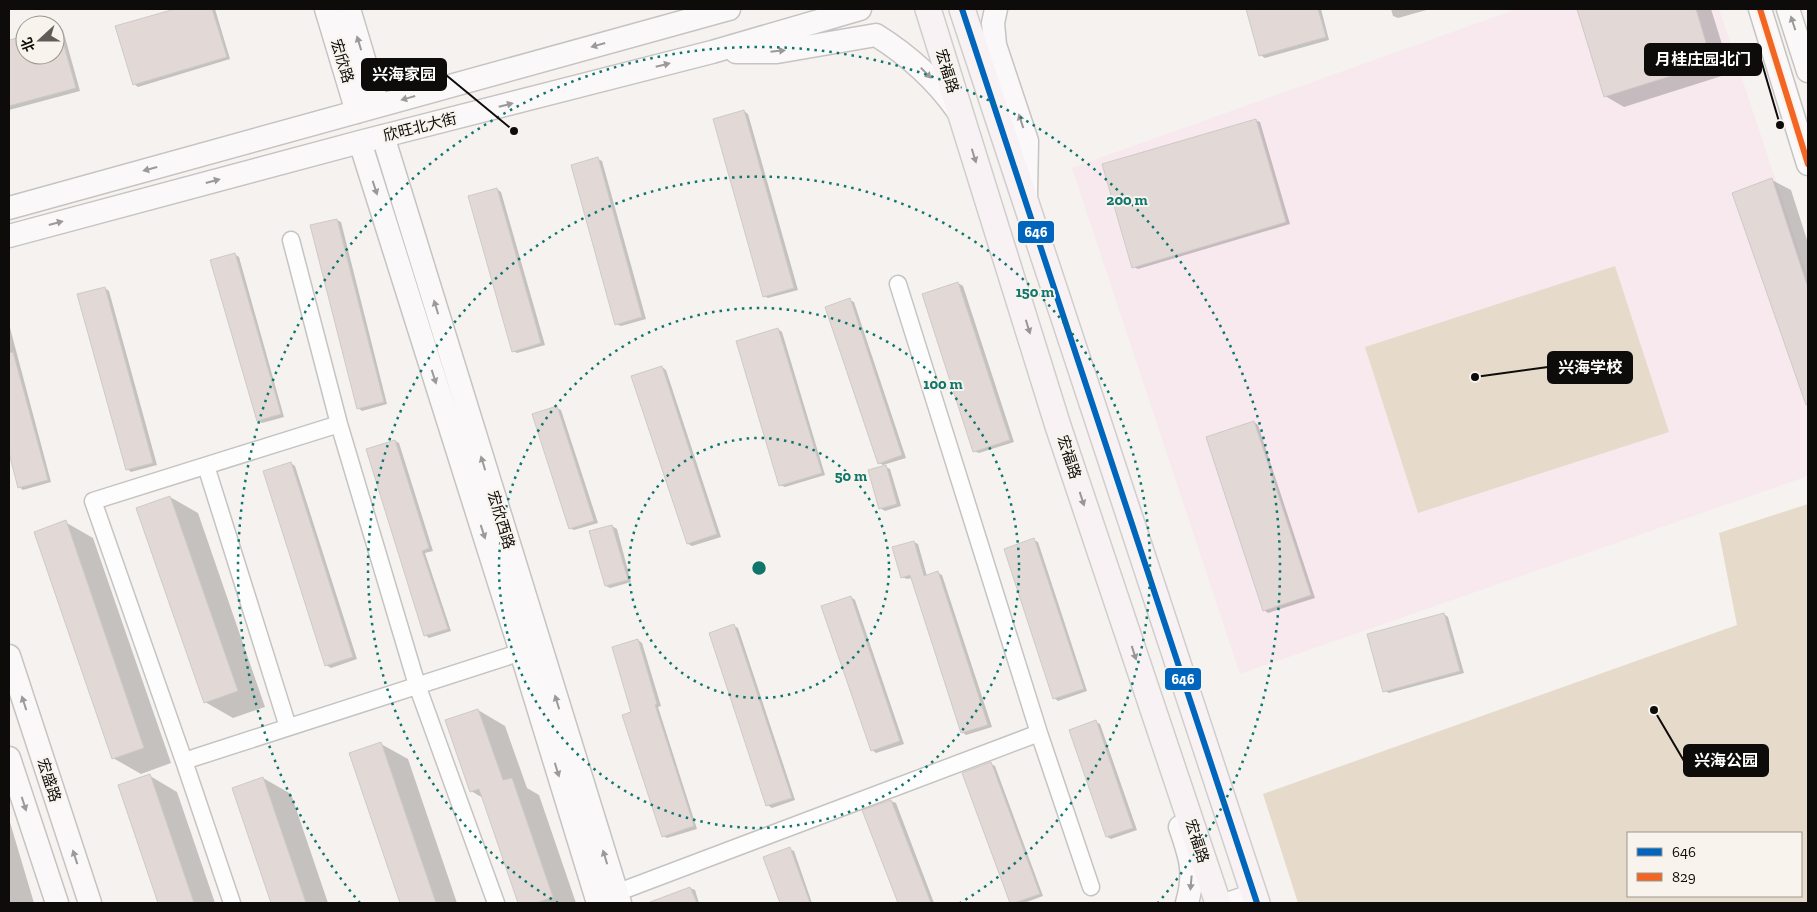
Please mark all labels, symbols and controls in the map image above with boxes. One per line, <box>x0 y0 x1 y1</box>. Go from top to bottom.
north arrow <box>15 15 65 65</box>
one-way arrow <box>1789 16 1796 31</box>
text: 北 <box>18 35 39 54</box>
one-way arrow <box>355 35 363 50</box>
street label: 宏欣路 <box>327 37 357 85</box>
one-way arrow <box>590 42 605 50</box>
callout: 月桂庄园北门 <box>1645 44 1761 75</box>
one-way arrow <box>771 47 787 55</box>
street label: 宏福路 <box>932 47 962 95</box>
text: 月桂庄园北门 <box>1655 50 1751 69</box>
callout: 兴海家园 <box>362 59 446 90</box>
one-way arrow <box>655 60 670 68</box>
text: 兴海家园 <box>372 65 436 84</box>
one-way arrow <box>920 67 932 79</box>
one-way arrow <box>400 95 415 103</box>
one-way arrow <box>498 101 513 109</box>
street label: 欣旺北大街 <box>381 109 459 145</box>
one-way arrow <box>1016 114 1024 129</box>
one-way arrow <box>970 148 978 163</box>
one-way arrow <box>142 166 157 174</box>
one-way arrow <box>205 177 220 185</box>
one-way arrow <box>371 181 379 196</box>
text: 200 m <box>1106 191 1148 209</box>
one-way arrow <box>48 219 63 227</box>
line badge: 646 <box>1017 220 1055 244</box>
text: 646 <box>1025 224 1048 241</box>
text: 150 m <box>1016 283 1054 301</box>
one-way arrow <box>431 300 439 315</box>
one-way arrow <box>1024 320 1032 335</box>
callout: 兴海学校 <box>1548 352 1632 383</box>
text: 兴海学校 <box>1558 358 1623 377</box>
one-way arrow <box>431 369 438 384</box>
text: 100 m <box>923 375 963 393</box>
street label: 宏福路 <box>1053 433 1085 481</box>
one-way arrow <box>479 455 487 470</box>
text: 50 m <box>835 467 867 485</box>
street label: 宏欣西路 <box>484 489 518 551</box>
one-way arrow <box>1079 491 1087 506</box>
one-way arrow <box>480 524 487 539</box>
centre of rings <box>750 559 768 577</box>
one-way arrow <box>1130 646 1138 661</box>
line badge: 646 <box>1164 667 1202 691</box>
text: 646 <box>1172 671 1195 688</box>
one-way arrow <box>553 694 560 709</box>
one-way arrow <box>20 695 27 710</box>
callout: 兴海公园 <box>1684 745 1768 776</box>
text: 兴海公园 <box>1694 751 1758 770</box>
street label: 宏盛路 <box>33 756 65 804</box>
one-way arrow <box>554 763 562 778</box>
one-way arrow <box>20 797 28 812</box>
street label: 宏福路 <box>1181 817 1213 865</box>
legend <box>1627 832 1802 897</box>
text: 646 <box>1672 843 1696 861</box>
one-way arrow <box>70 849 78 864</box>
one-way arrow <box>601 849 609 864</box>
text: 829 <box>1672 868 1696 886</box>
one-way arrow <box>1187 875 1195 891</box>

